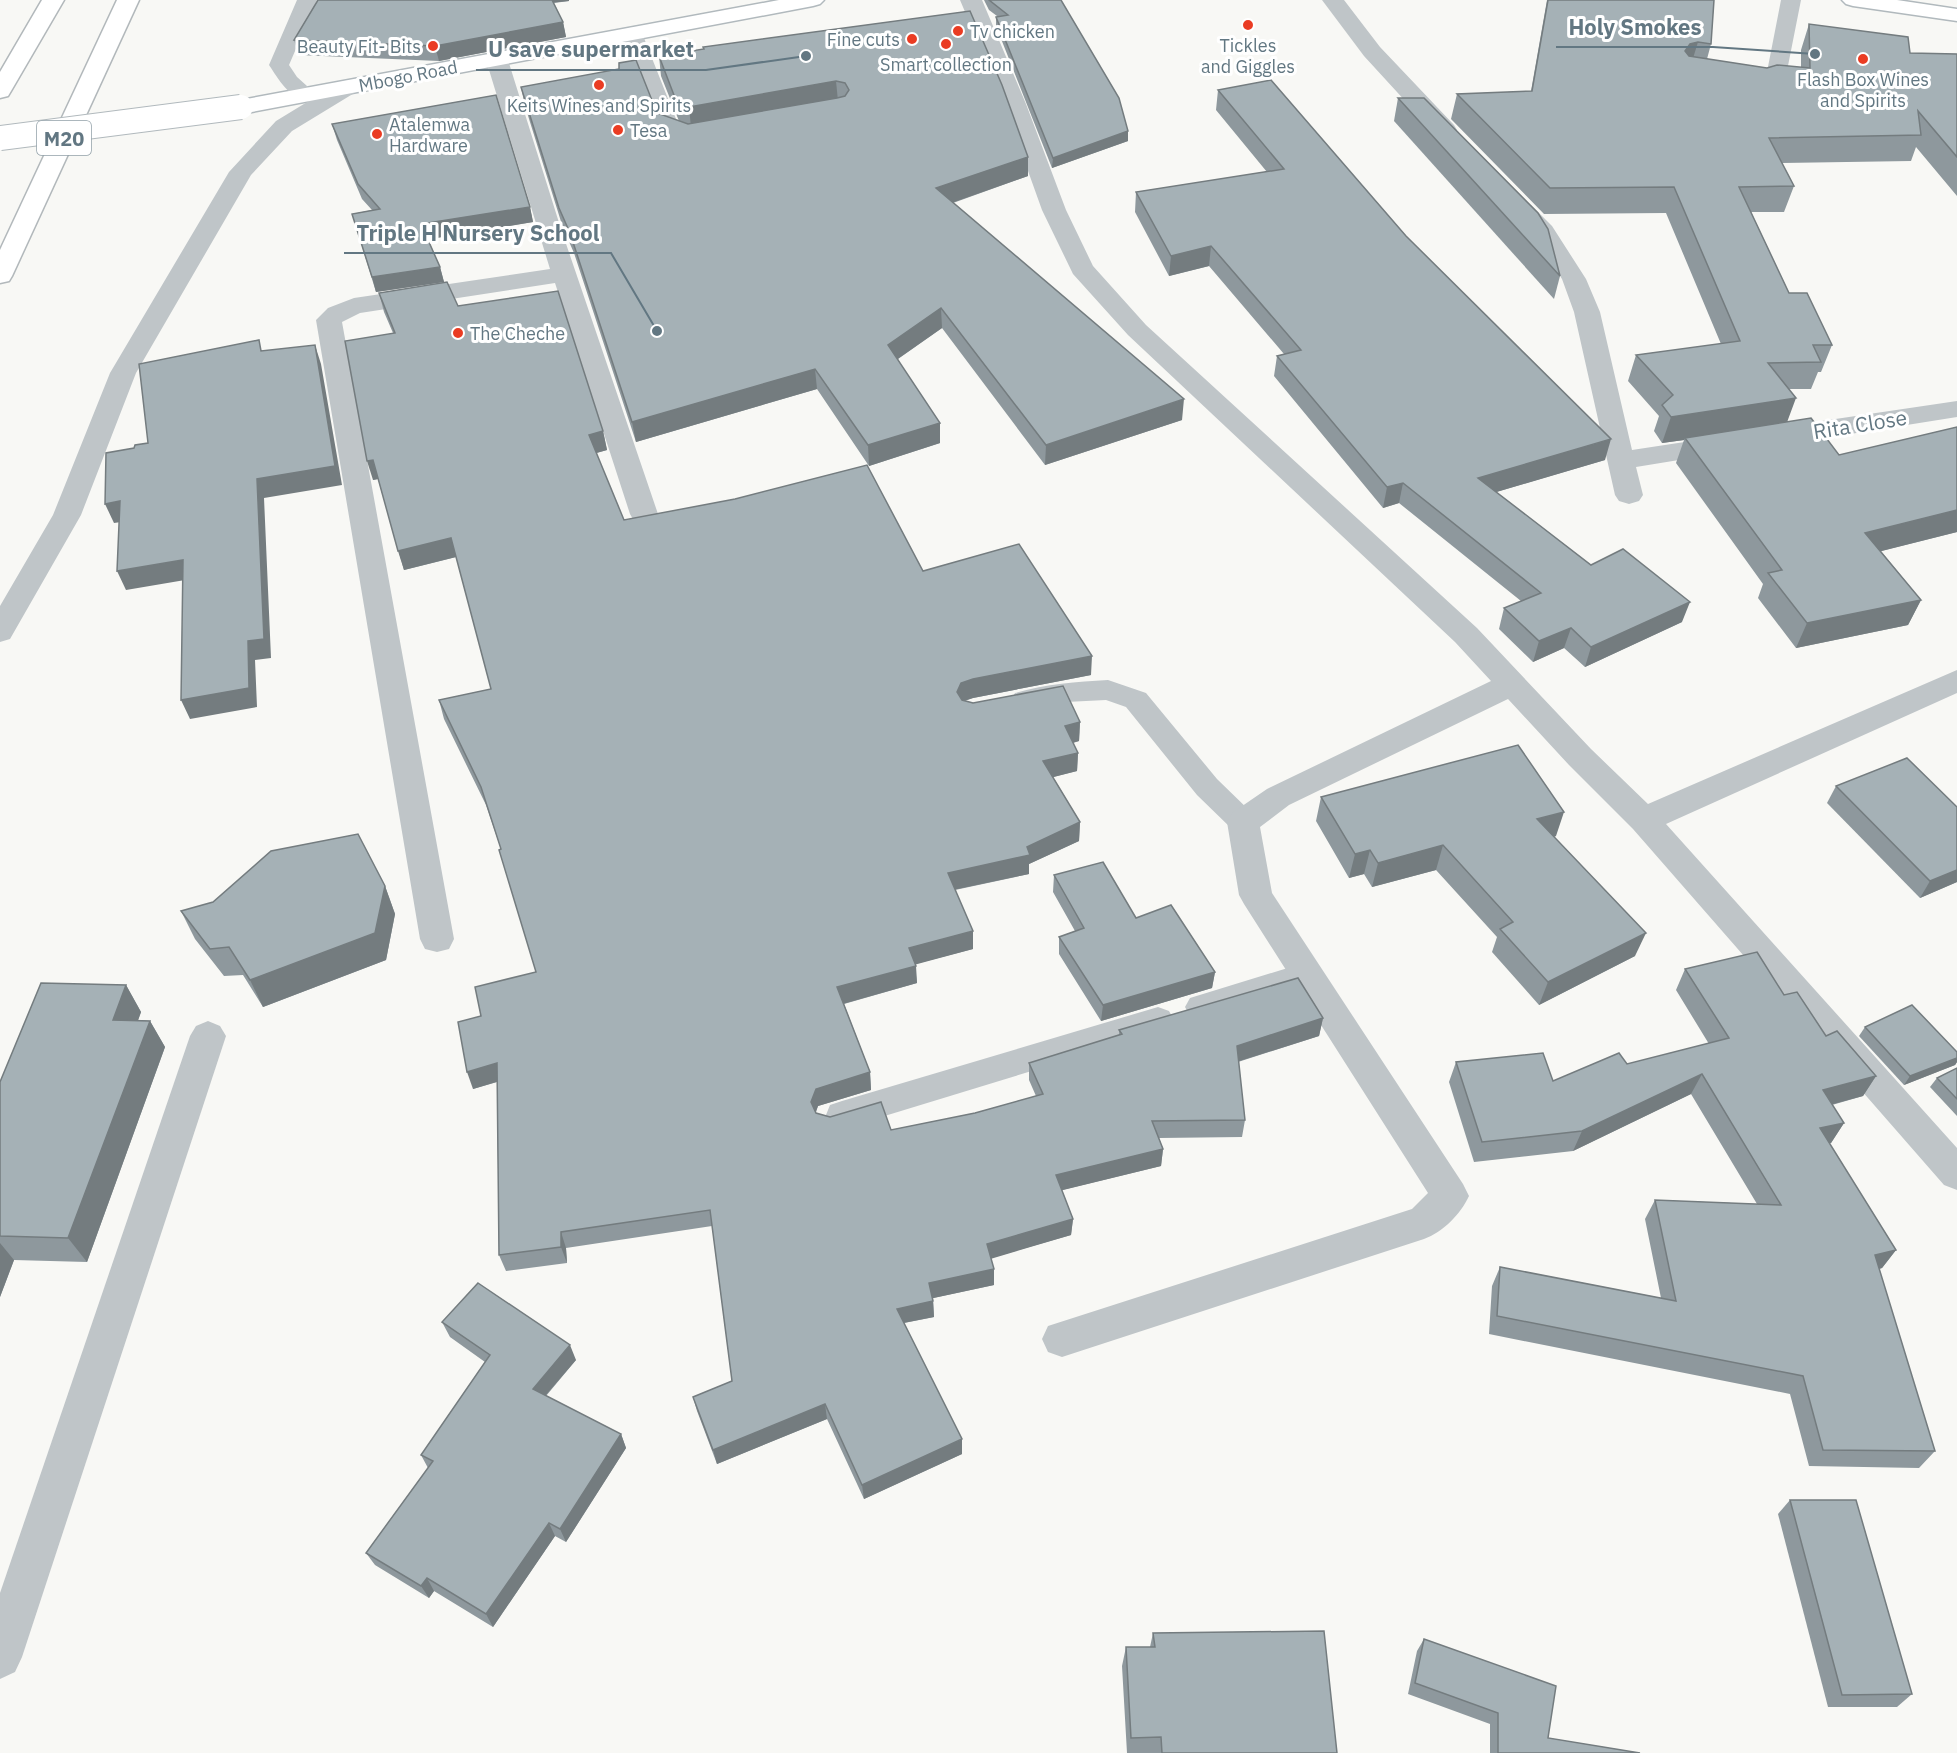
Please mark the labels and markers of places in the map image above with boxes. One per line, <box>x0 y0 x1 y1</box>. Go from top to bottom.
callout: Holy Smokes <box>1556 7 1713 47</box>
marker: Tickles and Giggles <box>1241 18 1255 32</box>
place label: Tv chicken <box>970 20 1055 43</box>
marker: Tv chicken <box>951 24 965 38</box>
place label: Fine cuts <box>827 28 900 51</box>
callout: U save supermarket <box>476 30 706 70</box>
marker: Fine cuts <box>905 32 919 46</box>
place label: Tickles and Giggles <box>1201 34 1295 78</box>
place label: Beauty Fit- Bits <box>297 35 421 58</box>
marker: Smart collection <box>939 37 953 51</box>
marker: Beauty Fit- Bits <box>426 39 440 53</box>
marker: Flash Box Wines and Spirits <box>1856 52 1870 66</box>
place label: Smart collection <box>880 53 1012 76</box>
place label: Flash Box Wines and Spirits <box>1797 68 1929 112</box>
marker: Keits Wines and Spirits <box>592 78 606 92</box>
place label: Keits Wines and Spirits <box>507 94 691 117</box>
place label: Atalemwa Hardware <box>389 113 470 157</box>
place label: Tesa <box>630 119 668 142</box>
marker: Tesa <box>611 123 625 137</box>
marker: Atalemwa Hardware <box>370 127 384 141</box>
callout: Triple H Nursery School <box>344 213 611 253</box>
place label: The Cheche <box>470 322 565 345</box>
marker: The Cheche <box>451 326 465 340</box>

